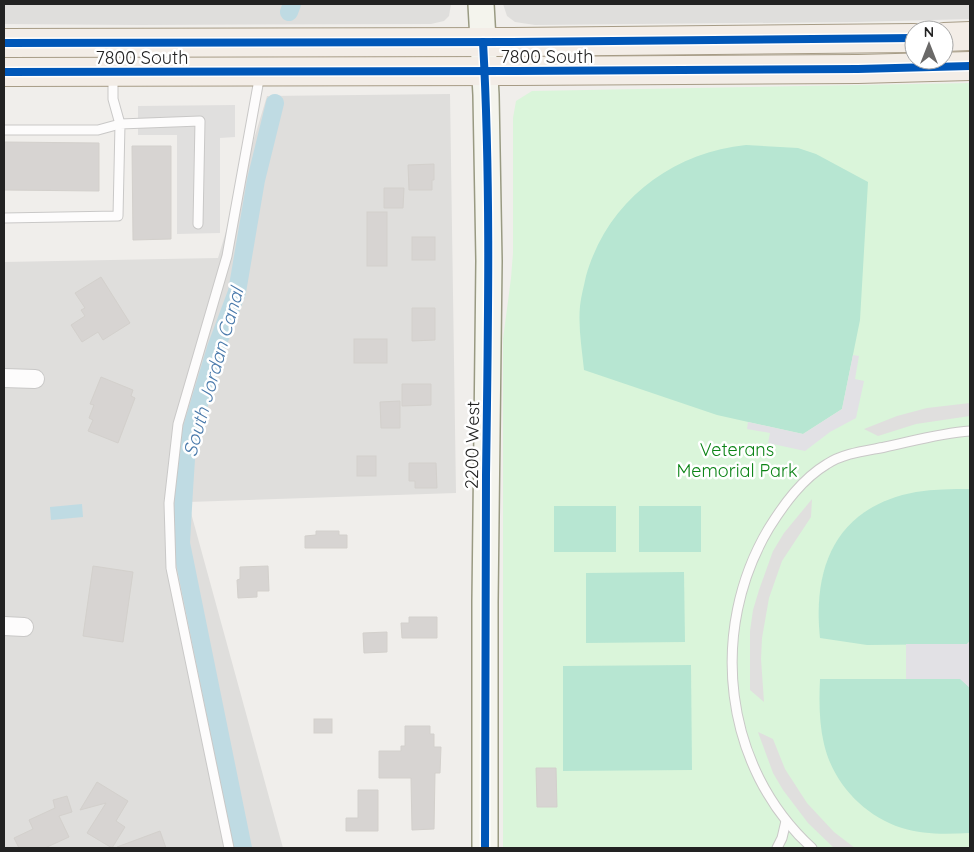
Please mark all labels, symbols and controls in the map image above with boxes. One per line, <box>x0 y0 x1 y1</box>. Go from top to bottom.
north arrow <box>904 20 954 70</box>
text: N <box>924 23 934 41</box>
street label: 7800 South <box>501 45 593 68</box>
street label: 7800 South <box>96 46 188 69</box>
water label: South Jordan Canal <box>177 282 249 459</box>
street label: 2200 West <box>460 401 484 489</box>
park label: Veterans Memorial Park <box>676 438 798 482</box>

